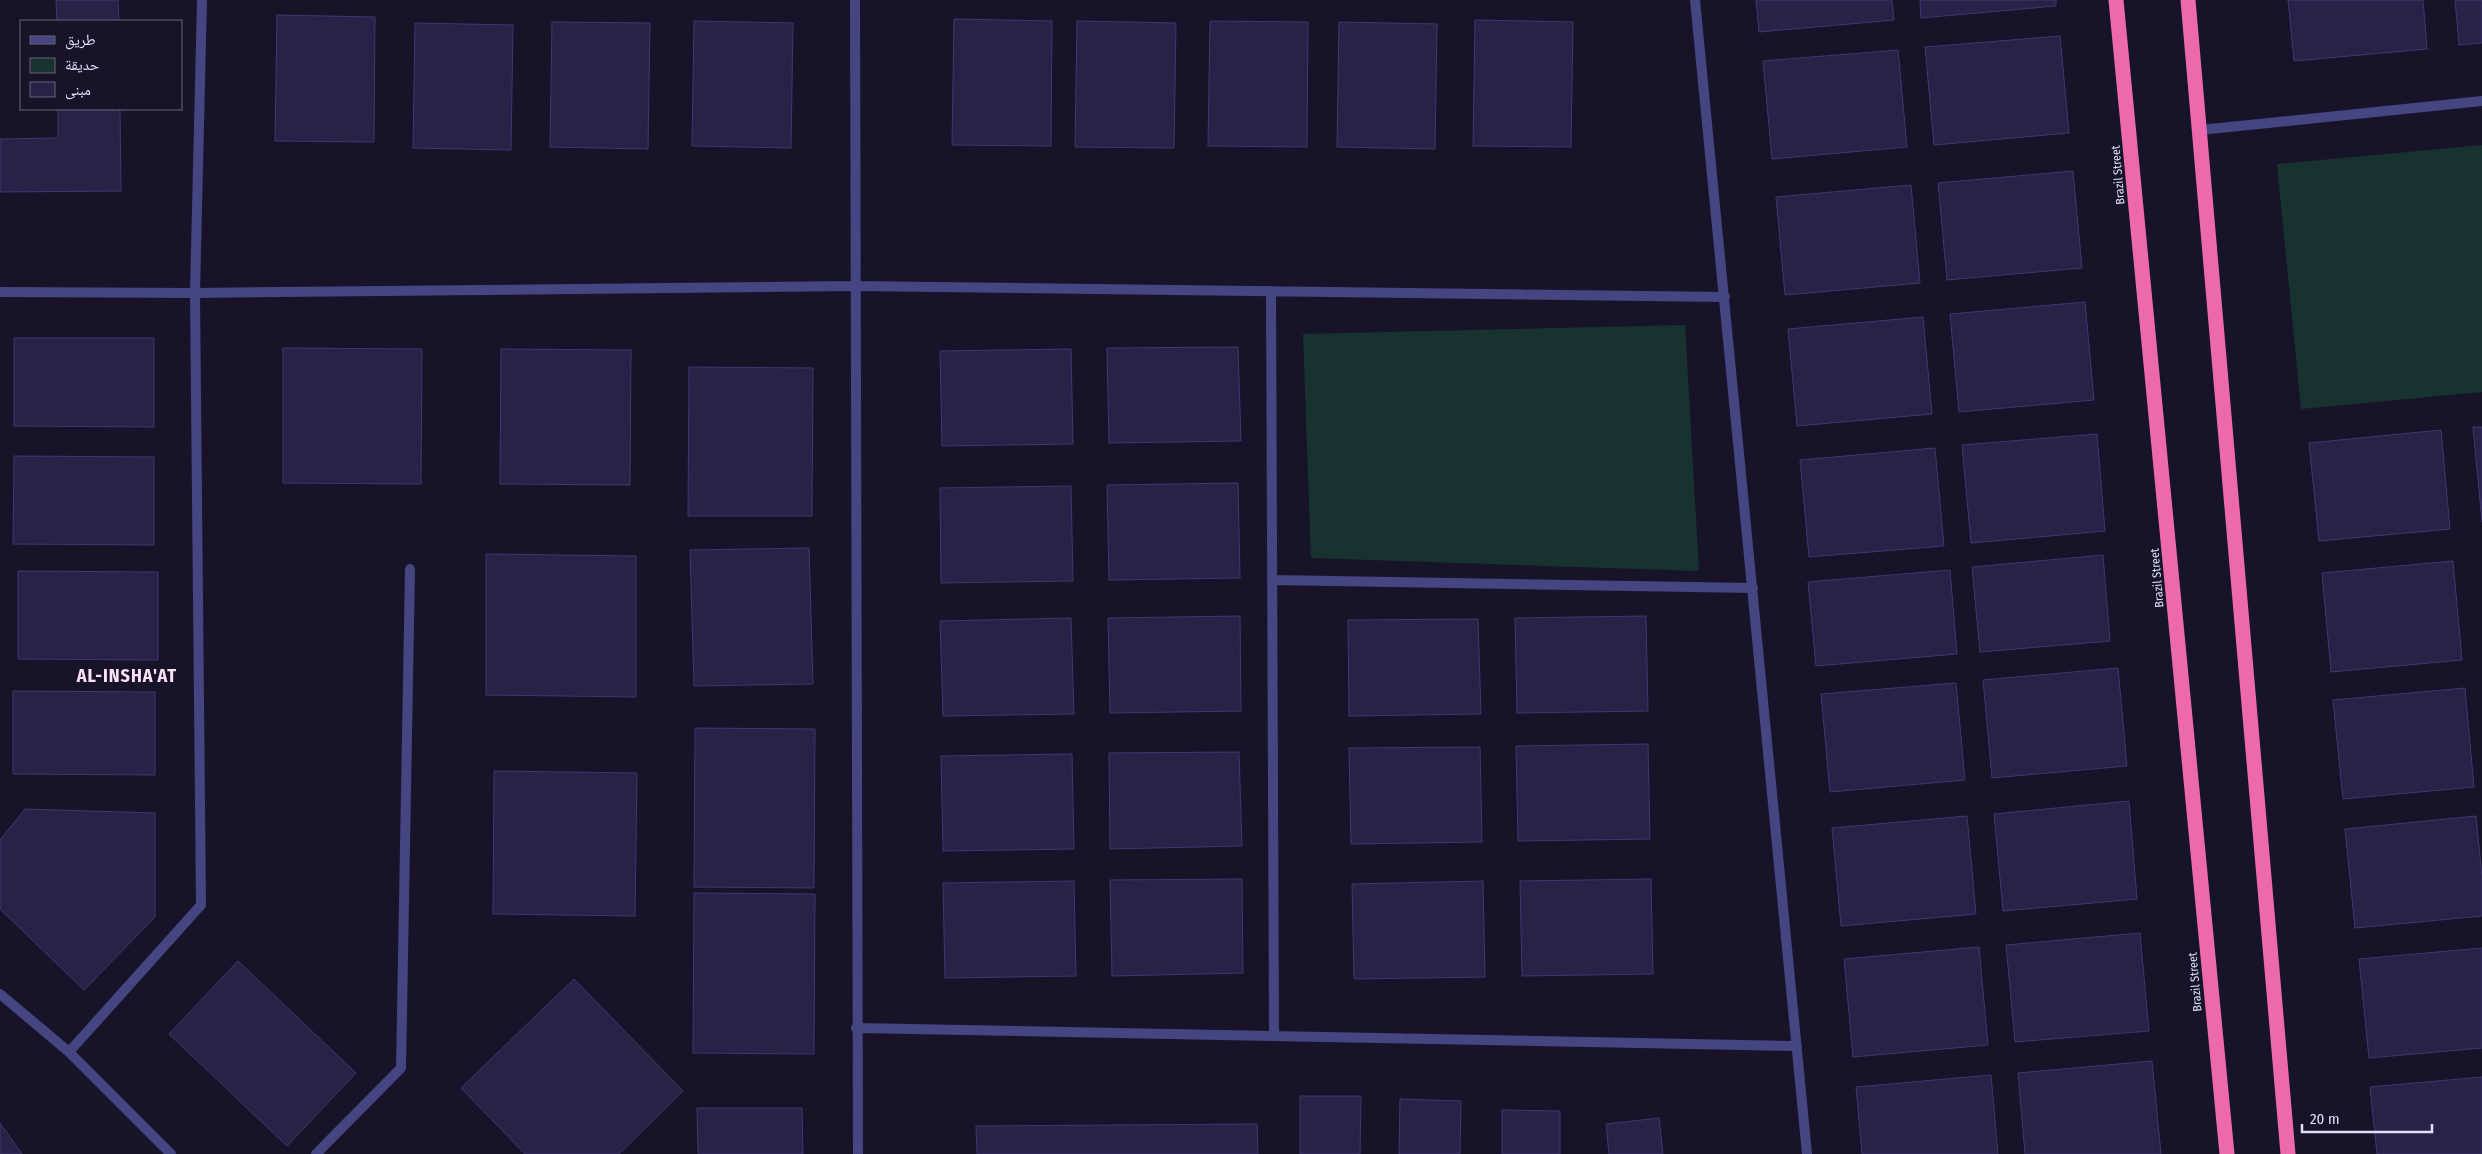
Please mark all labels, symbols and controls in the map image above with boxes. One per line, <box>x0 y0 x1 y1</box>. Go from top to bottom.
legend <box>20 20 182 110</box>
text: طريق <box>65 31 96 50</box>
text: حديقة <box>65 56 100 74</box>
text: مبنى <box>65 81 91 100</box>
street label: Brazil Street <box>2108 145 2128 205</box>
street label: Brazil Street <box>2147 548 2167 608</box>
district label: AL-INSHA'AT <box>76 665 177 687</box>
street label: Brazil Street <box>2185 952 2205 1012</box>
scale bar <box>2302 1102 2432 1134</box>
text: 20 m <box>2310 1110 2340 1128</box>

